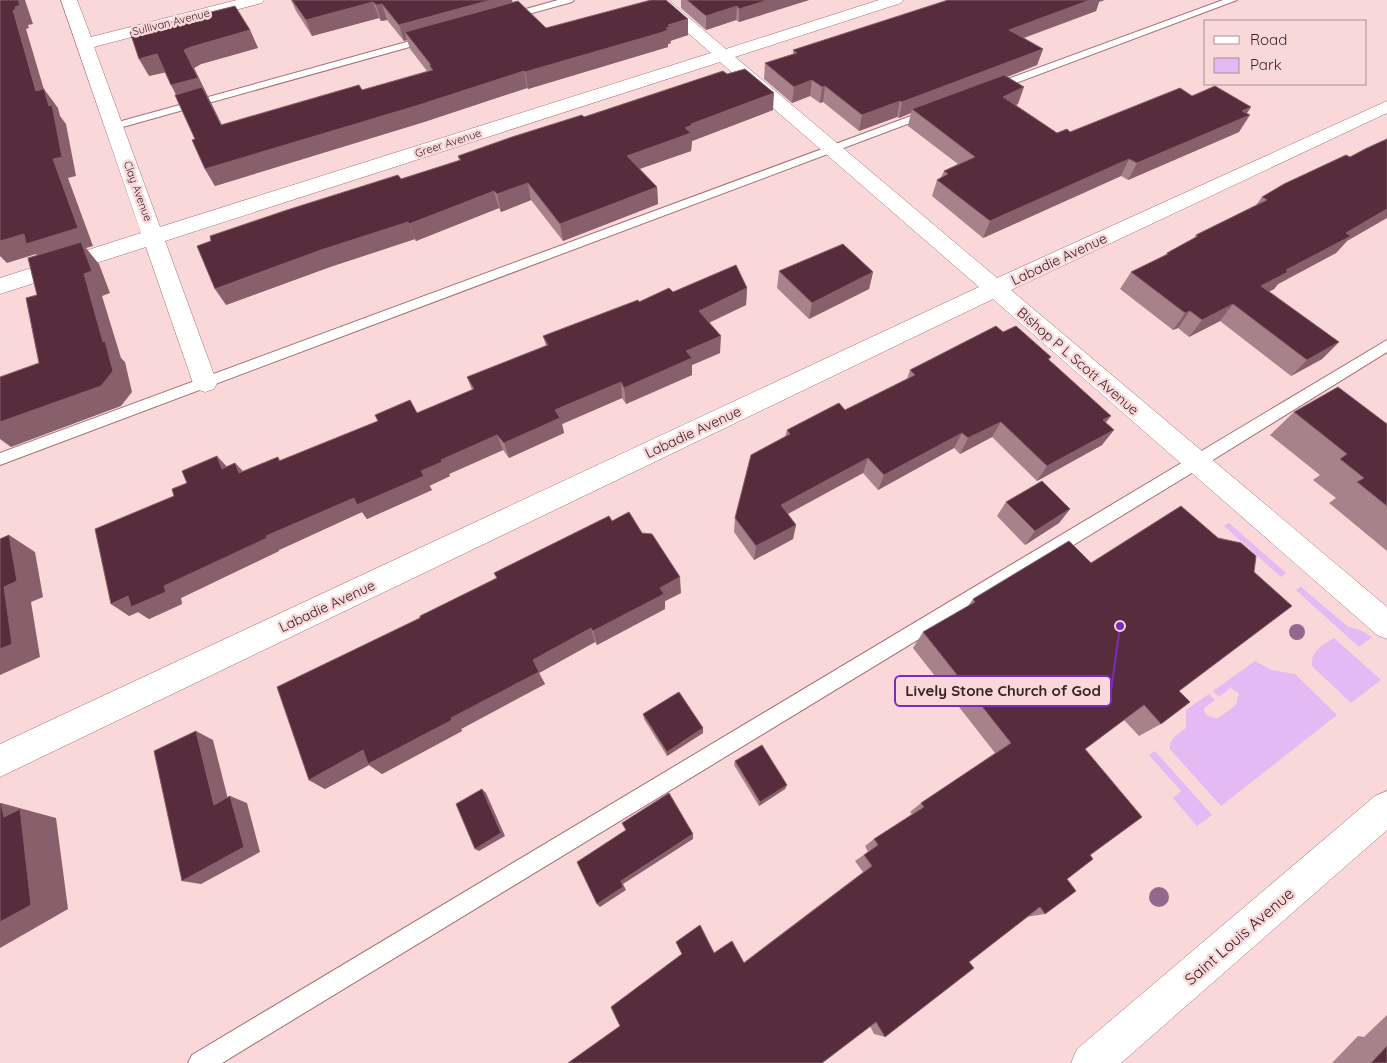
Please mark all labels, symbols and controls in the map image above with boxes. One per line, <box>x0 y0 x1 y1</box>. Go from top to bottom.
street label: Sullivan Avenue <box>131 6 211 38</box>
legend <box>1204 20 1367 85</box>
text: Road <box>1250 30 1287 49</box>
text: Park <box>1250 55 1282 74</box>
street label: Greer Avenue <box>413 126 483 160</box>
street label: Clay Avenue <box>121 159 155 223</box>
street label: Labadie Avenue <box>1008 229 1110 289</box>
street label: Bishop P L Scott Avenue <box>1013 303 1143 419</box>
street label: Labadie Avenue <box>642 402 744 462</box>
street label: Labadie Avenue <box>276 576 378 636</box>
callout: Lively Stone Church of God <box>895 676 1111 706</box>
text: Lively Stone Church of God <box>905 681 1101 700</box>
street label: Saint Louis Avenue <box>1180 883 1298 989</box>

